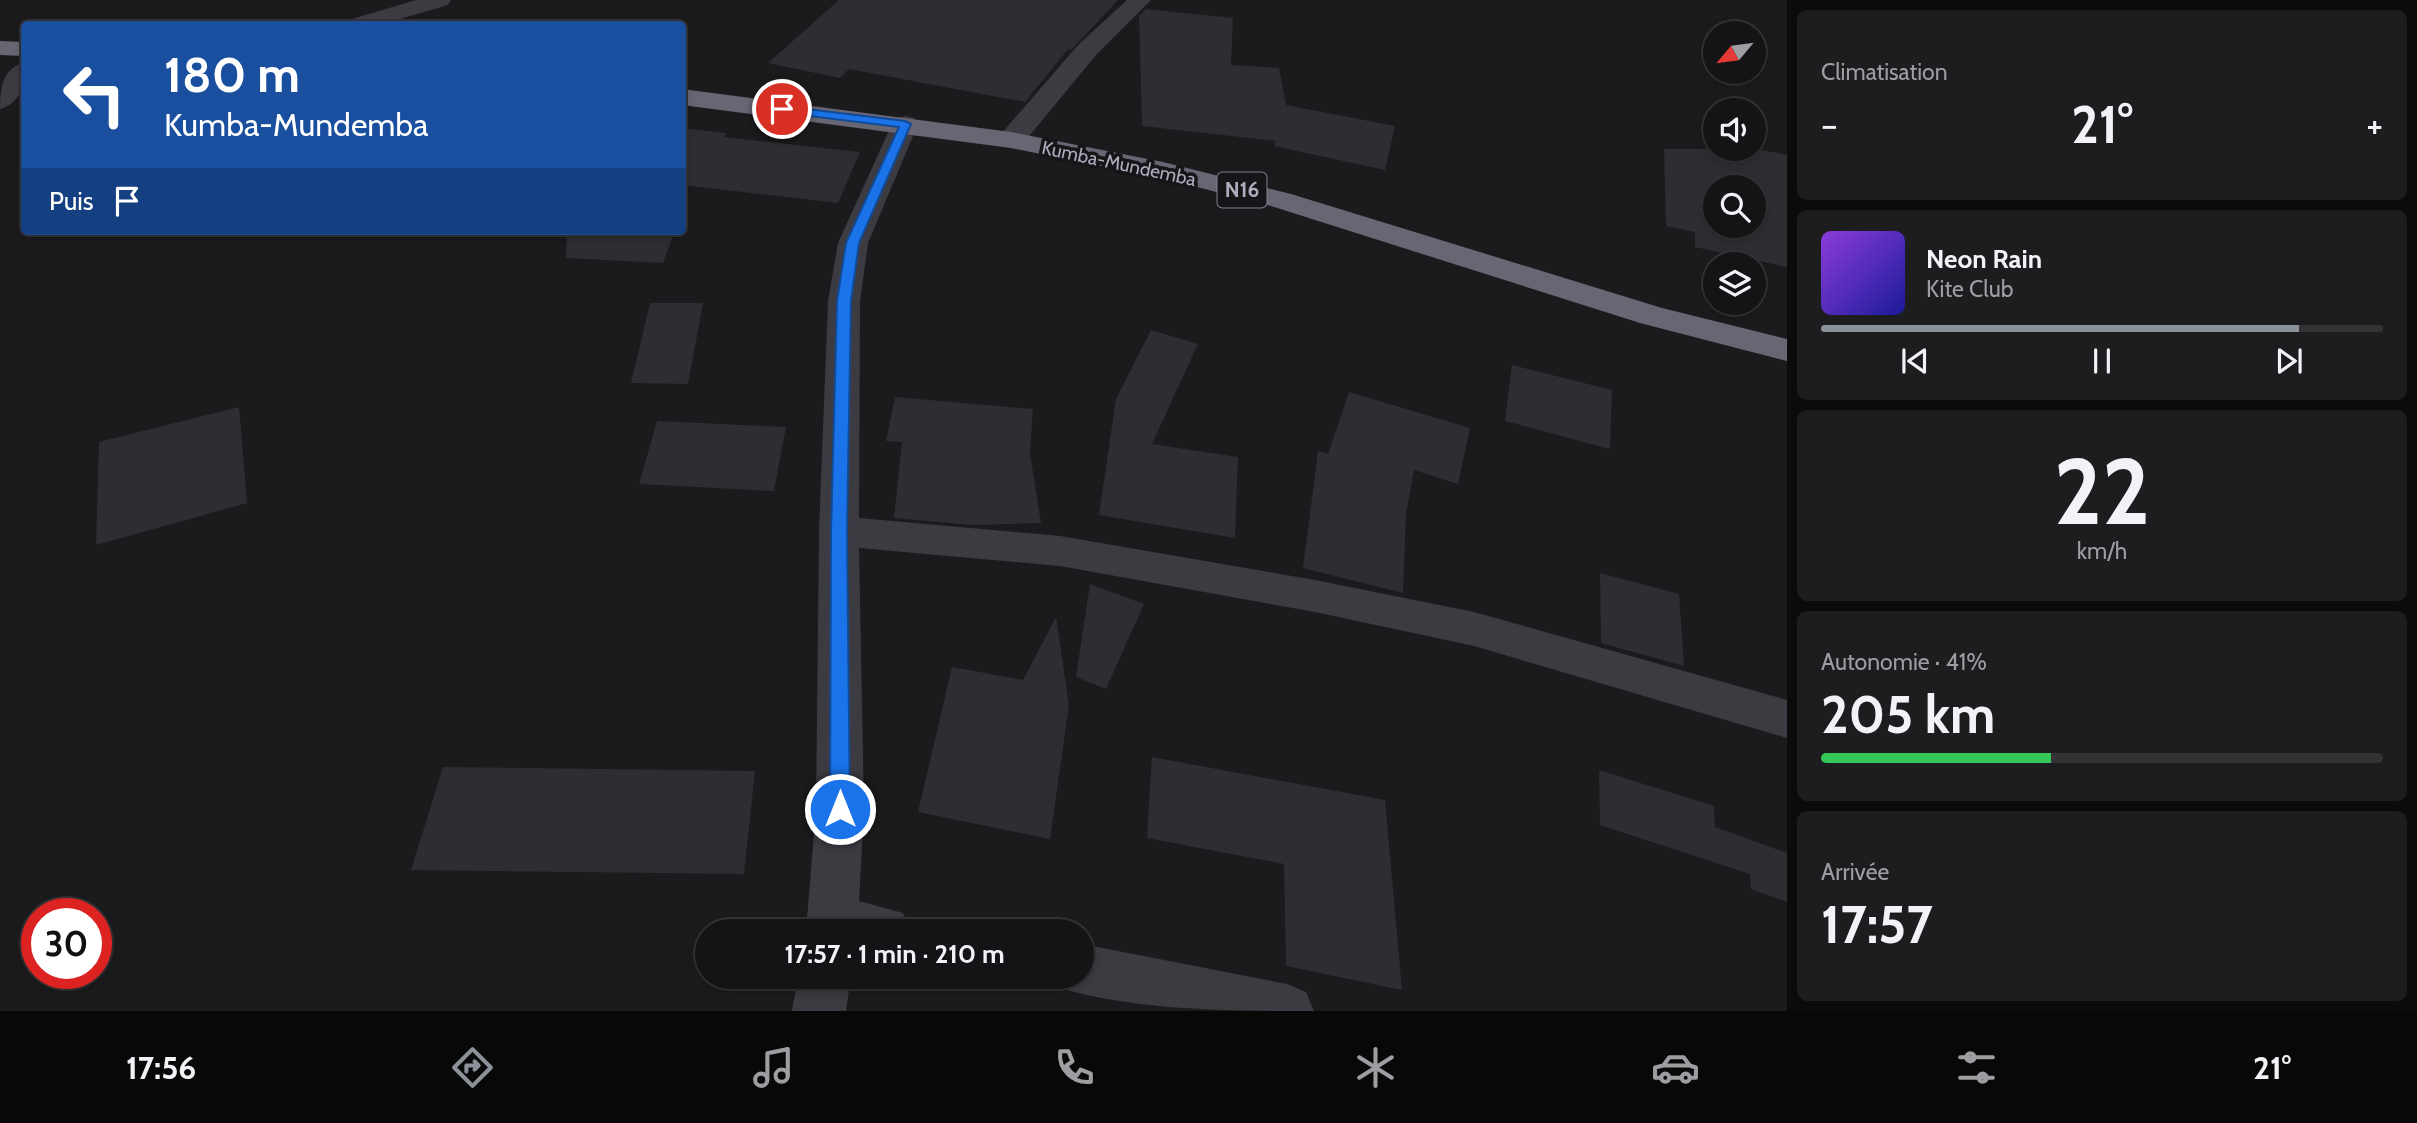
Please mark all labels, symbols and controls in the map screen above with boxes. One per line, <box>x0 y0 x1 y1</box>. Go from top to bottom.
north arrow <box>1703 21 1766 84</box>
map controls <box>1703 21 1766 315</box>
text: 180 m <box>164 45 300 104</box>
icon: left <box>49 49 140 140</box>
text: Climatisation <box>1821 58 1948 86</box>
pin <box>752 79 812 139</box>
icon: arrive <box>763 90 801 128</box>
text: 21° <box>2071 93 2133 156</box>
button: sound <box>1703 98 1766 161</box>
text: − <box>1821 101 1838 148</box>
text: + <box>2366 101 2383 148</box>
text: Kumba-Mundemba <box>164 105 428 144</box>
street label: Kumba-Mundemba <box>1040 136 1198 191</box>
road number: N16 <box>1218 172 1266 208</box>
button: search <box>1703 175 1766 238</box>
icon: arrive <box>108 182 146 220</box>
text: Puis <box>49 185 94 217</box>
text: Neon Rain <box>1926 243 2042 275</box>
button: layers <box>1703 252 1766 315</box>
text: Kite Club <box>1926 275 2013 303</box>
icon: previous <box>1896 342 1934 380</box>
icon: pause <box>2083 342 2121 380</box>
icon: next <box>2270 342 2308 380</box>
text: 22 <box>2054 436 2150 547</box>
text: km/h <box>2077 537 2127 565</box>
text: Autonomie · 41% <box>1821 648 1987 676</box>
text: 205 km <box>1821 683 1995 746</box>
position arrow <box>803 772 877 846</box>
text: Arrivée <box>1821 858 1889 886</box>
text: 17:57 <box>1821 893 1933 956</box>
speed limit sign: 30 <box>21 898 112 989</box>
text: 17:57 · 1 min · 210 m <box>784 938 1005 970</box>
icon: directions <box>448 1043 497 1092</box>
icon: music <box>749 1043 798 1092</box>
icon: phone <box>1050 1043 1099 1092</box>
icon: climate <box>1351 1043 1400 1092</box>
icon: car <box>1651 1043 1700 1092</box>
icon: filters <box>1952 1043 2001 1092</box>
text: 17:56 <box>126 1048 196 1087</box>
text: 21° <box>2253 1048 2291 1087</box>

